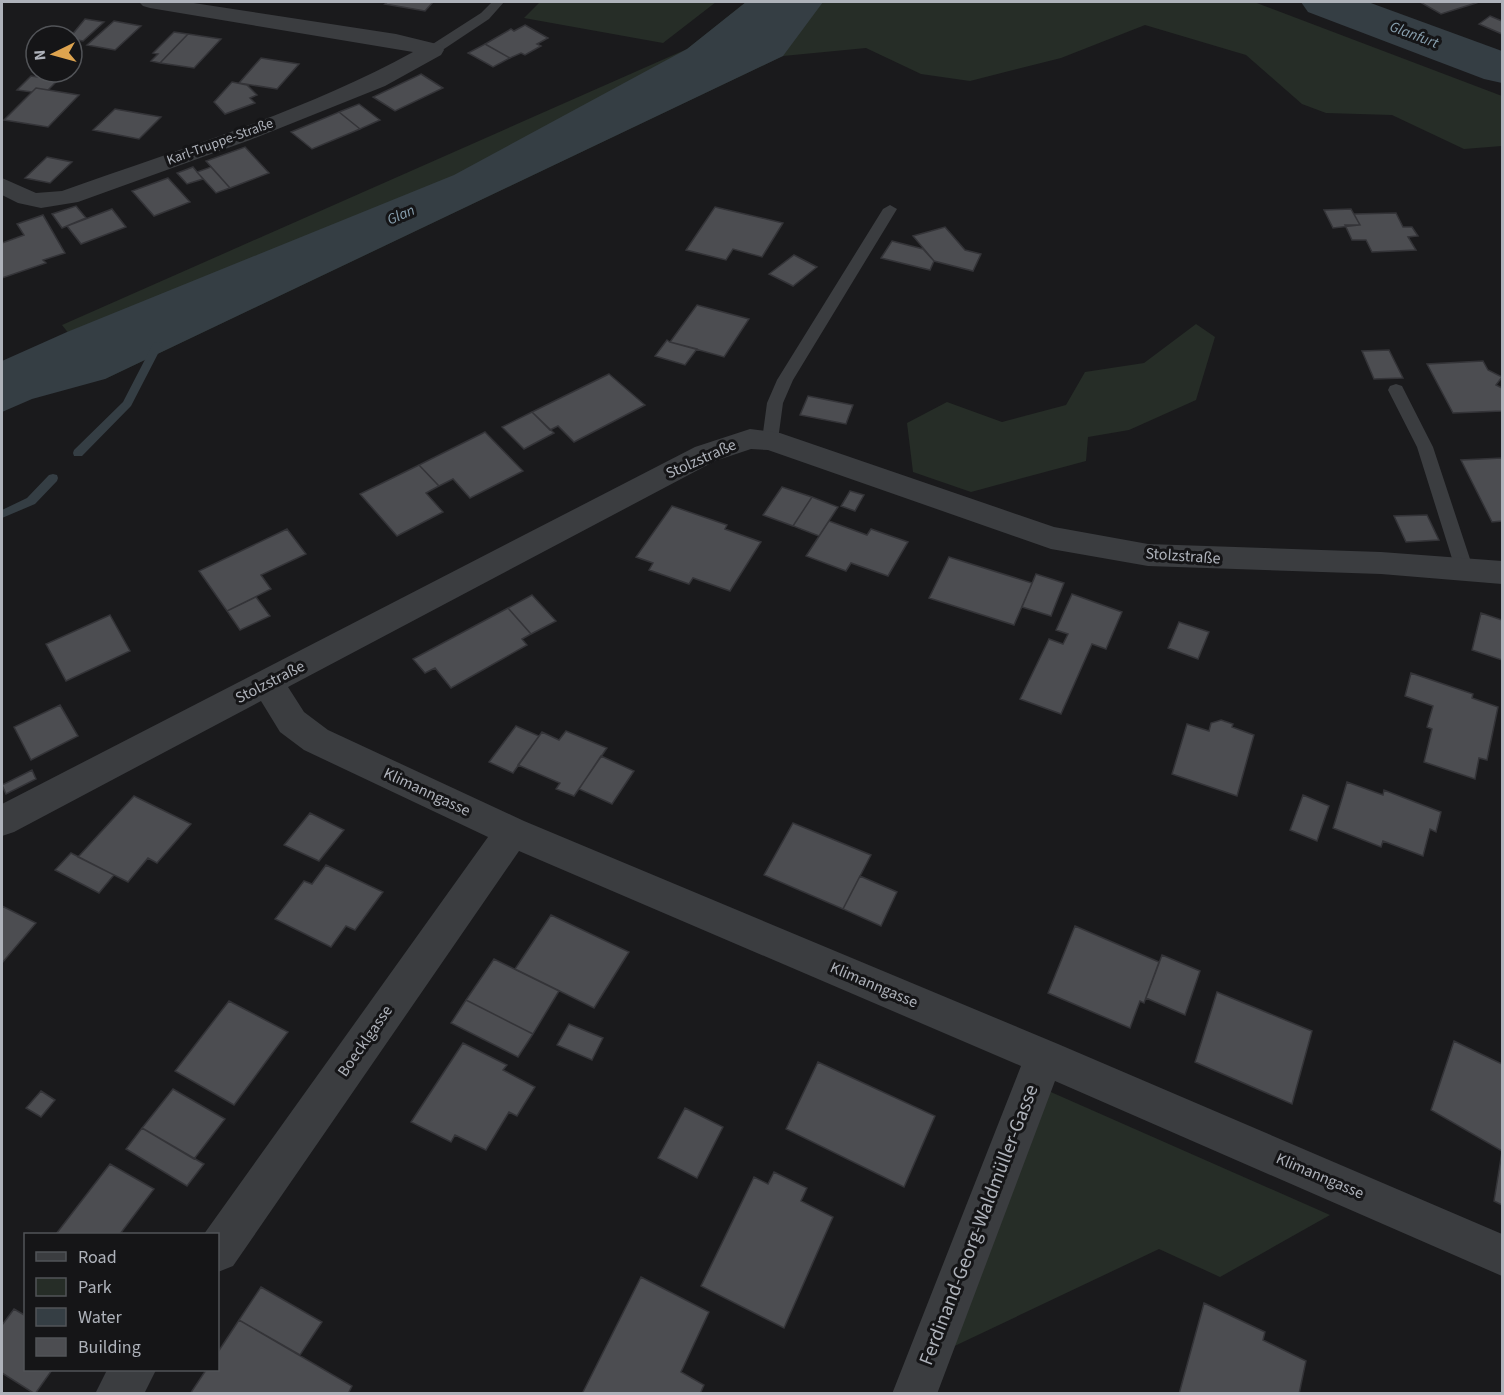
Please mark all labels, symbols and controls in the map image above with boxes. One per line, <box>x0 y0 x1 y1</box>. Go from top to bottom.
water label: Glanfurt <box>1387 16 1442 54</box>
north arrow <box>24 24 84 84</box>
text: N <box>29 49 51 61</box>
street label: Karl-Truppe-Straße <box>164 113 276 171</box>
water label: Glan <box>384 200 418 230</box>
street label: Stolzstraße <box>662 434 740 484</box>
street label: Stolzstraße <box>1145 542 1221 570</box>
street label: Stolzstraße <box>232 655 308 709</box>
street label: Klimanngasse <box>380 762 474 822</box>
street label: Klimanngasse <box>827 957 921 1013</box>
street label: Boecklgasse <box>332 1001 398 1081</box>
street label: Ferdinand-Georg-Waldmüller-Gasse <box>912 1081 1046 1369</box>
street label: Klimanngasse <box>1273 1148 1367 1204</box>
legend <box>24 1233 219 1371</box>
text: Road <box>78 1245 117 1270</box>
text: Park <box>78 1275 112 1300</box>
text: Water <box>78 1305 122 1330</box>
text: Building <box>78 1335 141 1360</box>

